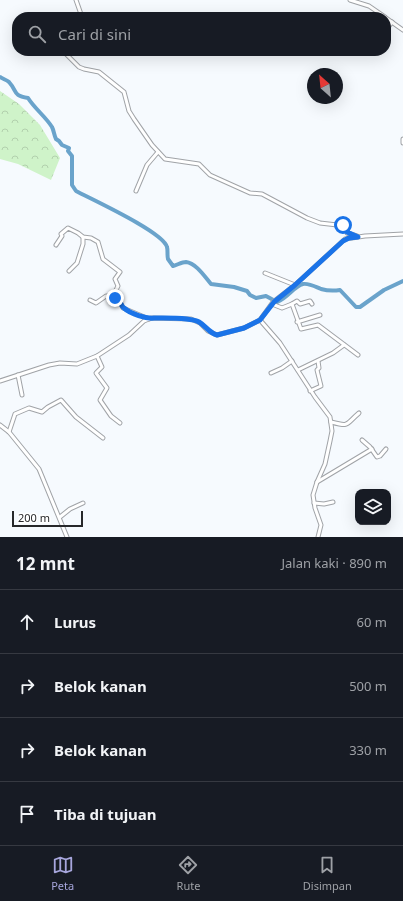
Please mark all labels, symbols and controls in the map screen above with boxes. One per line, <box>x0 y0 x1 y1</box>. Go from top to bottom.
search box <box>12 12 391 56</box>
icon: search <box>26 23 48 45</box>
text: Cari di sini <box>58 24 131 44</box>
north arrow <box>307 68 343 104</box>
route start <box>334 216 352 234</box>
route end <box>106 289 124 307</box>
map controls <box>355 489 391 525</box>
button: layers <box>355 489 391 525</box>
scale bar <box>12 509 83 528</box>
text: 200 m <box>18 510 50 525</box>
text: 12 mnt <box>16 552 75 575</box>
text: Jalan kaki · 890 m <box>281 554 387 572</box>
icon: ahead <box>16 611 38 633</box>
text: Lurus <box>54 612 96 632</box>
text: 60 m <box>357 613 387 631</box>
icon: right <box>16 675 38 697</box>
text: Belok kanan <box>54 676 147 696</box>
text: 500 m <box>349 677 387 695</box>
icon: right <box>16 739 38 761</box>
text: Belok kanan <box>54 740 147 760</box>
text: 330 m <box>349 741 387 759</box>
icon: arrive <box>16 803 38 825</box>
text: Tiba di tujuan <box>54 804 157 824</box>
tab: Peta <box>51 854 74 893</box>
tab: Rute <box>177 854 200 893</box>
tab: Disimpan <box>303 854 352 893</box>

